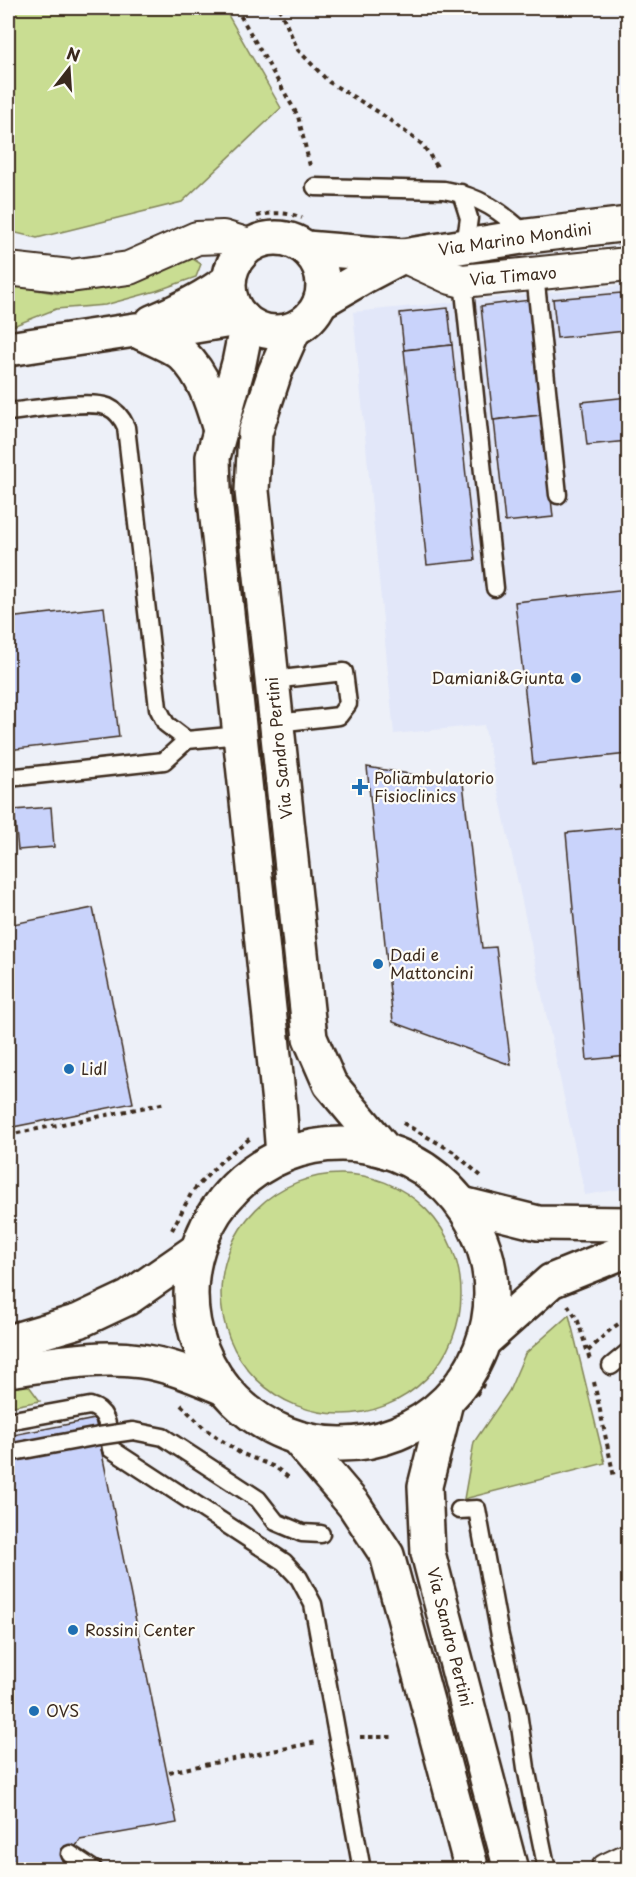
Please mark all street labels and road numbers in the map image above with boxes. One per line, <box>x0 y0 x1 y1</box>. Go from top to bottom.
street label: Via Marino Mondini <box>437 215 593 261</box>
street label: Via Timavo <box>468 259 558 291</box>
street label: Via Sandro Pertini <box>259 676 297 820</box>
street label: Via Sandro Pertini <box>422 1565 480 1709</box>

